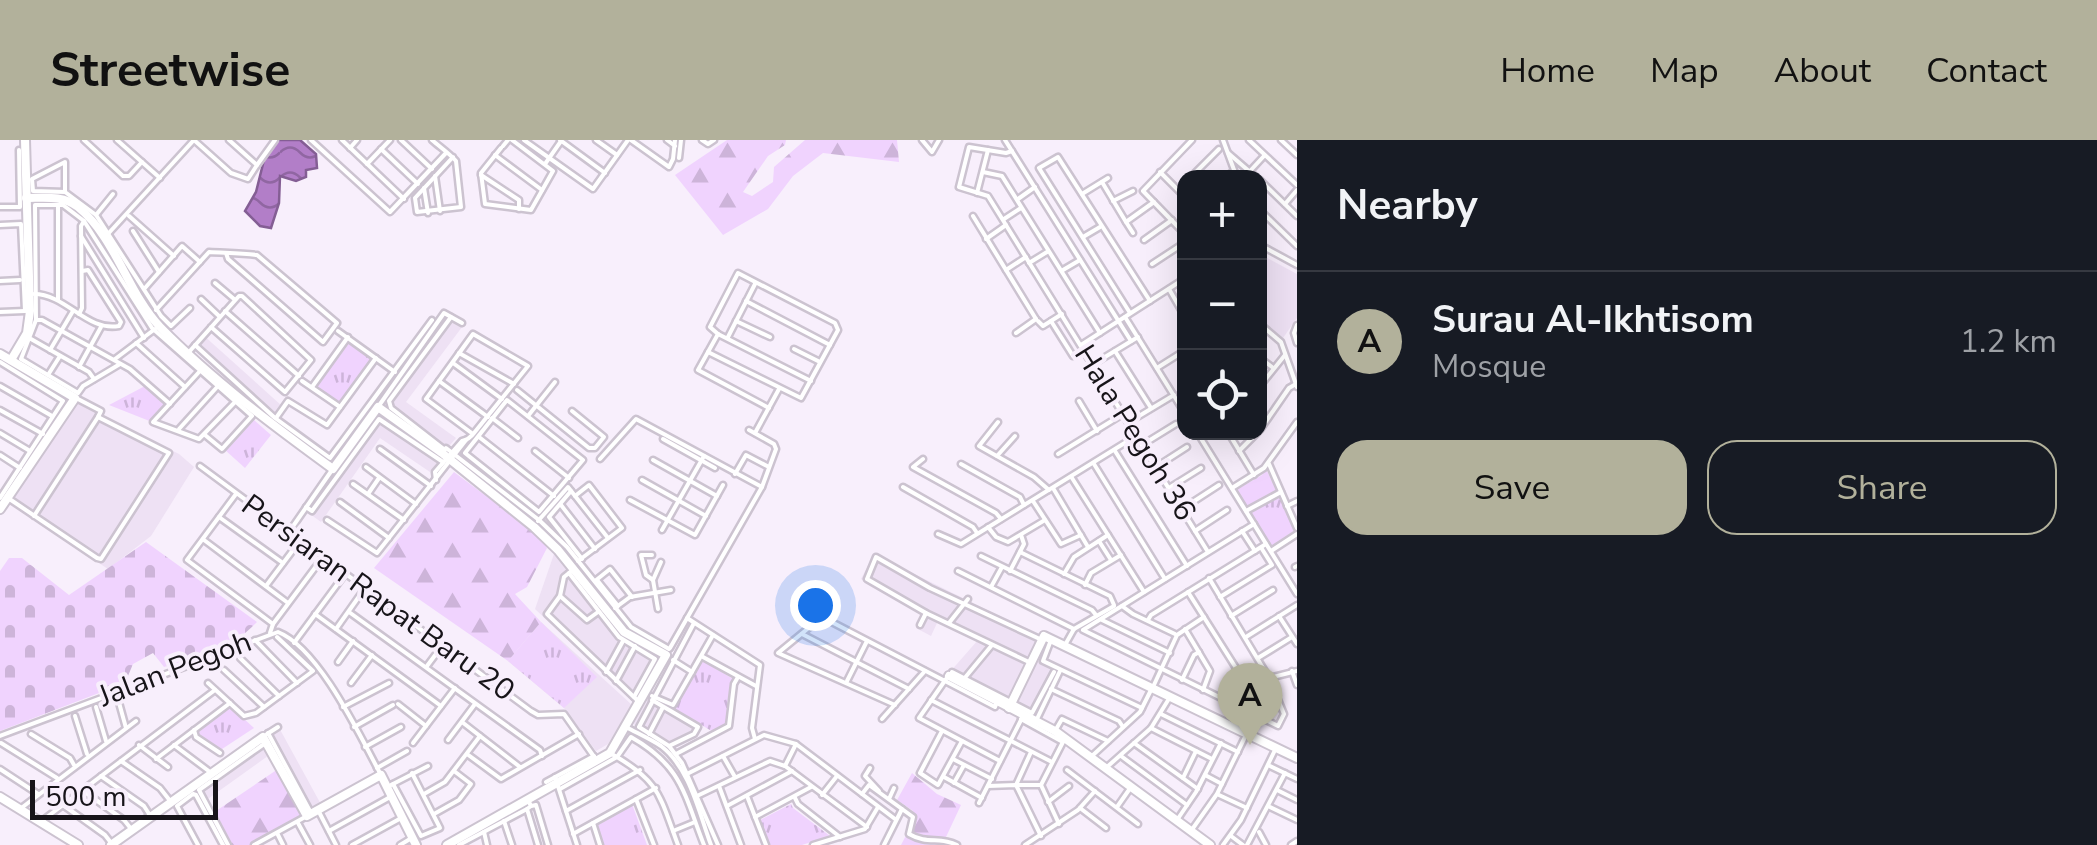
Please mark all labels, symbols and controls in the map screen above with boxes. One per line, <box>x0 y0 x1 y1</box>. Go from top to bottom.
text: Streetwise <box>50 37 290 103</box>
text: Home <box>1500 47 1595 94</box>
text: Map <box>1650 47 1719 94</box>
text: About <box>1774 47 1871 94</box>
text: Contact <box>1926 47 2047 94</box>
map controls <box>1177 170 1267 440</box>
button: + <box>1177 170 1267 260</box>
text: Nearby <box>1337 177 1478 234</box>
button: − <box>1177 260 1267 350</box>
text: Surau Al-Ikhtisom <box>1432 294 1754 345</box>
text: A <box>1358 320 1381 363</box>
text: 1.2 km <box>1960 320 2057 363</box>
street label: Hala Pegoh 36 <box>1064 337 1206 529</box>
text: Mosque <box>1432 345 1546 388</box>
button: locate <box>1177 350 1267 440</box>
button: Save <box>1337 440 1687 535</box>
button: Share <box>1707 440 2057 535</box>
street label: Persiaran Rapat Baru 20 <box>233 485 523 711</box>
your location <box>790 580 841 631</box>
street label: Jalan Pegoh <box>92 621 257 717</box>
pin: A <box>1218 662 1282 745</box>
scale bar <box>30 775 218 820</box>
text: 500 m <box>45 778 127 816</box>

